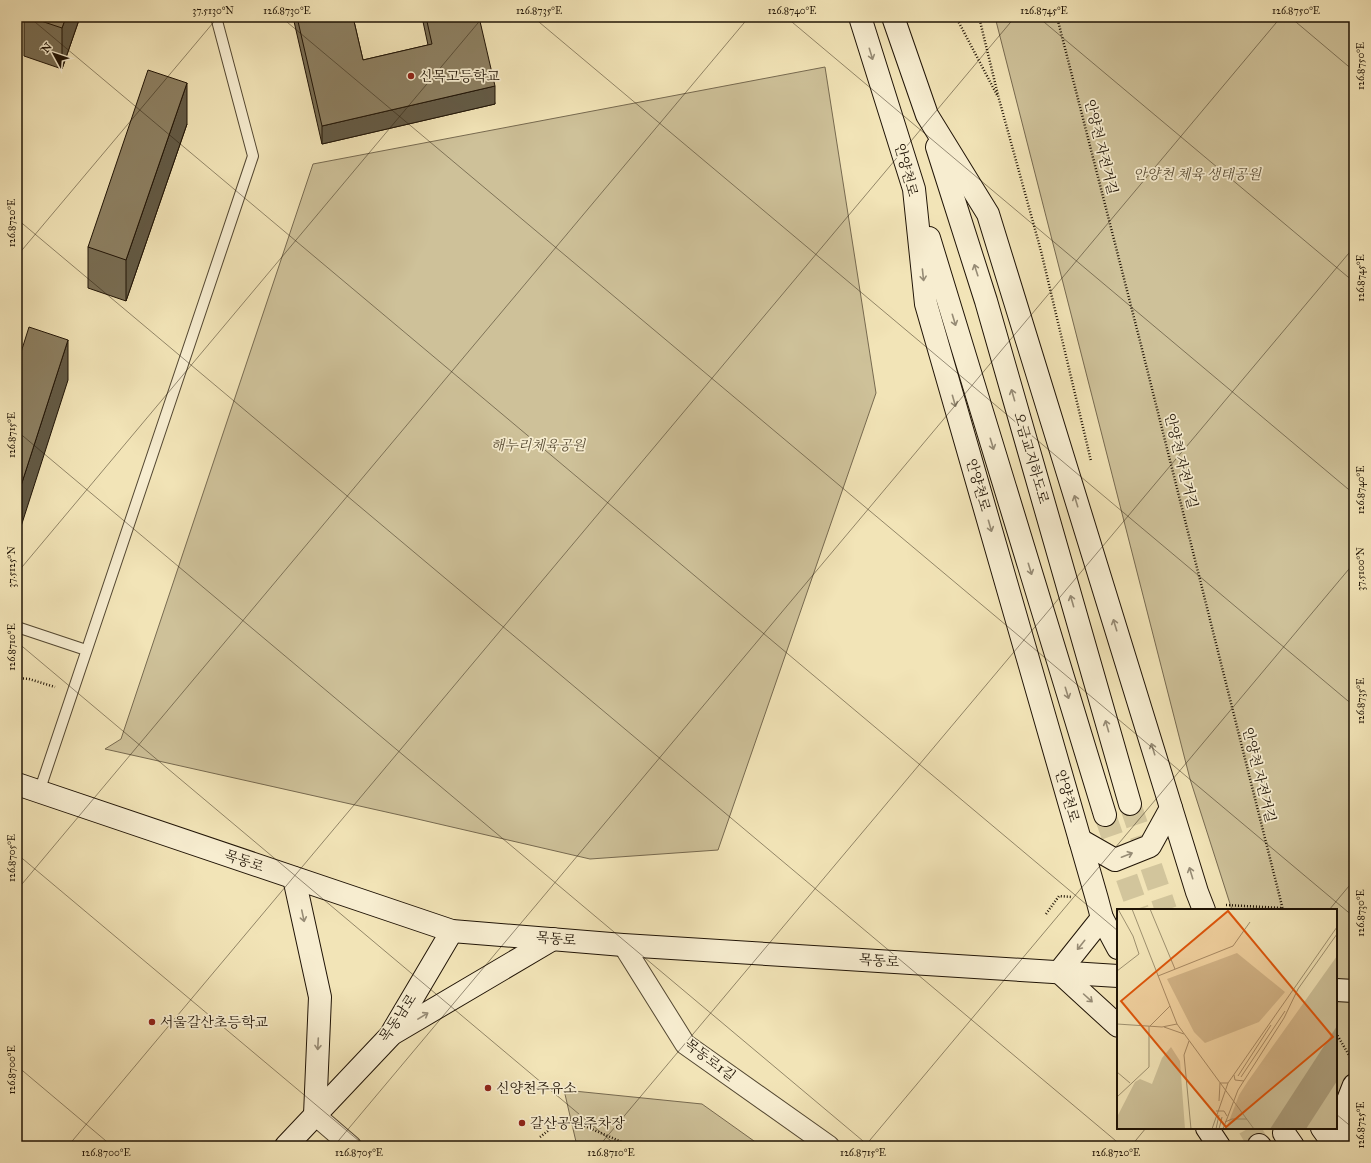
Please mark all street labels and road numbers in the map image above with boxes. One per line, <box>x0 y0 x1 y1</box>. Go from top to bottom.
street label: 안양천 자전거길 <box>1081 98 1121 196</box>
street label: 안양천로 <box>891 142 921 199</box>
street label: 오금교지하도로 <box>1010 410 1052 506</box>
street label: 안양천 자전거길 <box>1161 412 1201 510</box>
street label: 안양천로 <box>962 457 994 514</box>
street label: 안양천 자전거길 <box>1239 726 1279 824</box>
street label: 안양천로 <box>1051 768 1083 825</box>
street label: 목동로 <box>222 846 266 876</box>
street label: 목동로 <box>535 929 577 949</box>
street label: 목동로 <box>858 951 900 971</box>
street label: 목동남로 <box>376 990 420 1045</box>
street label: 목동로1길 <box>681 1035 739 1085</box>

